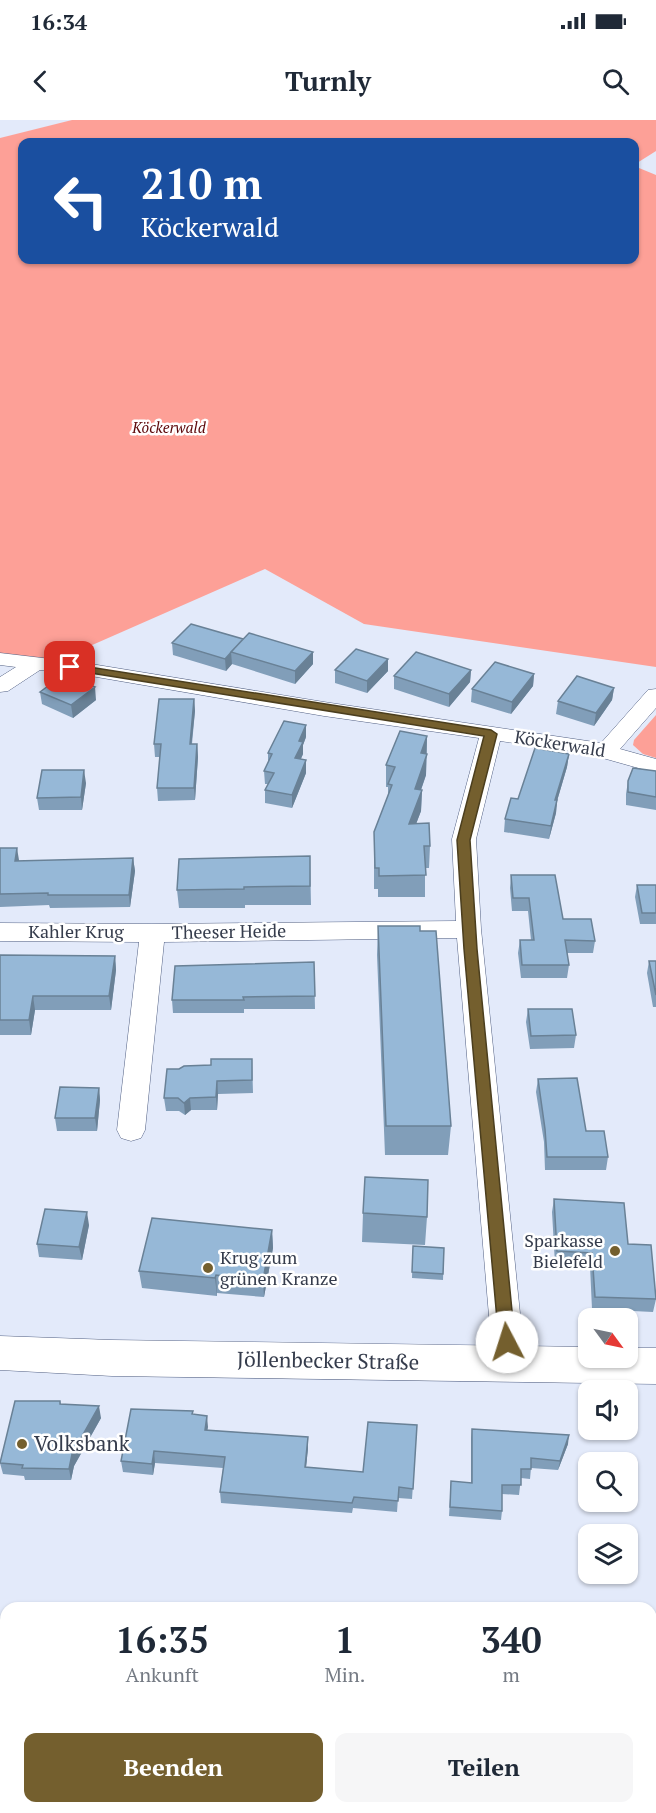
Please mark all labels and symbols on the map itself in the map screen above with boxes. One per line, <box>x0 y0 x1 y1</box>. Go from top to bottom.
park label: Köckerwald <box>131 417 207 437</box>
pin <box>44 641 95 692</box>
street label: Köckerwald <box>513 724 607 762</box>
street label: Theeser Heide <box>171 918 286 944</box>
street label: Kahler Krug <box>28 919 124 943</box>
place label: Sparkasse Bielefeld <box>524 1228 603 1273</box>
marker: Sparkasse Bielefeld <box>608 1244 622 1258</box>
place label: Krug zum grünen Kranze <box>220 1245 337 1290</box>
marker: Krug zum grünen Kranze <box>201 1261 215 1275</box>
north arrow <box>578 1308 638 1368</box>
position arrow <box>475 1310 539 1374</box>
street label: Jöllenbecker Straße <box>237 1344 419 1376</box>
place label: Volksbank <box>34 1429 130 1457</box>
marker: Volksbank <box>15 1437 29 1451</box>

